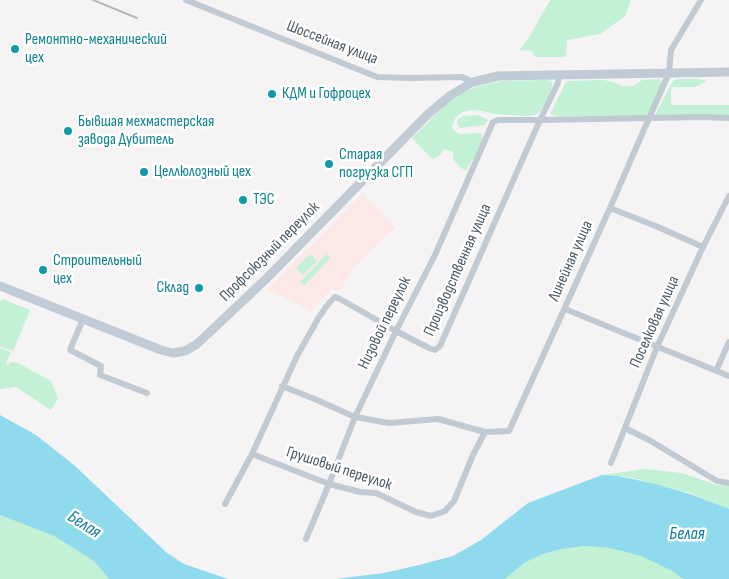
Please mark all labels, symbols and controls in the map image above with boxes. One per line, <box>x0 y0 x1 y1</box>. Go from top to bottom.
street label: Шоссейная улица <box>284 17 380 69</box>
place label: Ремонтно-механический цех <box>25 30 167 68</box>
marker: Ремонтно-механический цех <box>9 43 21 55</box>
place label: КДМ и Гофроцех <box>282 84 371 104</box>
marker: КДМ и Гофроцех <box>266 88 278 100</box>
place label: Бывшая мехмастерская завода Дубитель <box>78 112 214 150</box>
marker: Бывшая мехмастерская завода Дубитель <box>62 125 74 137</box>
place label: Старая погрузка СГП <box>339 145 413 183</box>
marker: Старая погрузка СГП <box>323 158 335 170</box>
place label: Целлюлозный цех <box>154 162 251 182</box>
marker: Целлюлозный цех <box>138 166 150 178</box>
place label: ТЭС <box>253 190 275 210</box>
marker: ТЭС <box>237 194 249 206</box>
street label: Профсоюзный переулок <box>216 198 324 306</box>
street label: Производственная улица <box>420 201 496 339</box>
street label: Линейная улица <box>545 218 597 304</box>
place label: Строительный цех <box>53 251 142 289</box>
marker: Строительный цех <box>37 264 49 276</box>
street label: Поселковая улица <box>626 273 684 371</box>
street label: Низовой переулок <box>354 274 416 372</box>
place label: Склад <box>156 278 189 298</box>
marker: Склад <box>193 282 205 294</box>
street label: Грушовый переулок <box>284 443 394 495</box>
water label: Белая <box>63 506 105 544</box>
water label: Белая <box>669 523 705 545</box>

